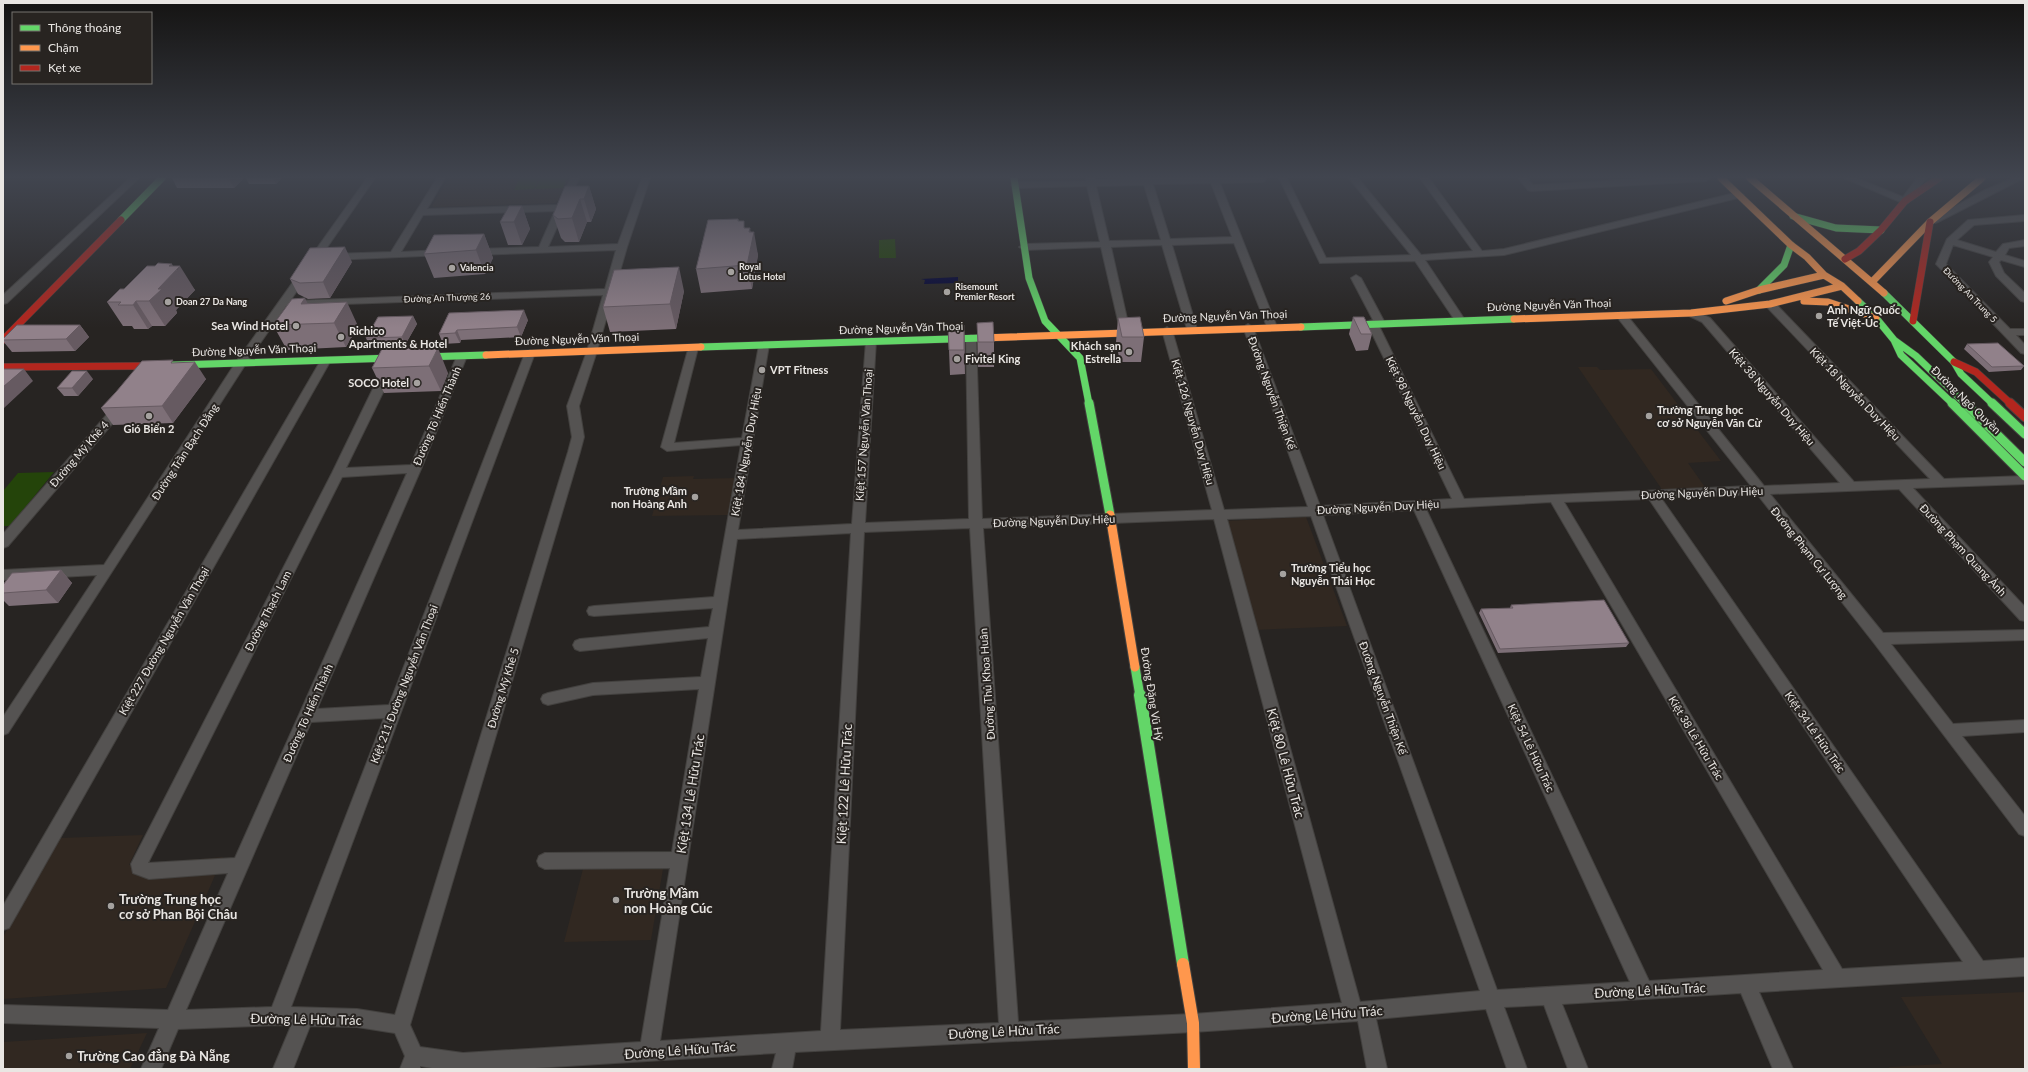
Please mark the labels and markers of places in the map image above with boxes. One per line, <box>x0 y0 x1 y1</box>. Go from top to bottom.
place label: Royal Lotus Hotel <box>739 261 785 282</box>
place label: Valencia <box>459 262 494 273</box>
marker: Valencia <box>447 263 457 273</box>
marker: Royal Lotus Hotel <box>726 267 736 277</box>
place label: Risemount Premier Resort <box>955 281 1015 302</box>
marker: Risemount Premier Resort <box>942 287 952 297</box>
place label: Doan 27 Da Nang <box>176 296 247 307</box>
marker: Doan 27 Da Nang <box>163 297 173 307</box>
place label: Anh Ngữ Quốc Tế Việt-Úc <box>1826 303 1901 329</box>
marker: Anh Ngữ Quốc Tế Việt-Úc <box>1814 311 1824 321</box>
place label: Sea Wind Hotel <box>211 319 288 332</box>
marker: Sea Wind Hotel <box>291 321 301 331</box>
place label: Richico Apartments & Hotel <box>348 324 448 350</box>
marker: Richico Apartments & Hotel <box>336 332 346 342</box>
place label: Khách sạn Estrella <box>1071 339 1121 365</box>
marker: Khách sạn Estrella <box>1124 347 1134 357</box>
place label: Fivitel King <box>965 352 1020 365</box>
marker: Fivitel King <box>952 354 962 364</box>
place label: VPT Fitness <box>769 363 828 376</box>
marker: VPT Fitness <box>757 365 767 375</box>
place label: SOCO Hotel <box>348 376 409 389</box>
marker: SOCO Hotel <box>412 378 422 388</box>
place label: Trường Trung học cơ sở Nguyễn Văn Cừ <box>1657 403 1762 429</box>
marker: Gió Biển 2 <box>144 411 154 421</box>
marker: Trường Trung học cơ sở Nguyễn Văn Cừ <box>1644 411 1654 421</box>
place label: Gió Biển 2 <box>124 422 174 435</box>
place label: Trường Mầm non Hoàng Anh <box>611 484 687 510</box>
marker: Trường Mầm non Hoàng Anh <box>690 492 700 502</box>
place label: Trường Tiểu học Nguyễn Thái Học <box>1291 561 1376 587</box>
marker: Trường Tiểu học Nguyễn Thái Học <box>1278 569 1288 579</box>
place label: Trường Mầm non Hoàng Cúc <box>624 885 713 916</box>
place label: Trường Trung học cơ sở Phan Bội Châu <box>119 891 237 922</box>
marker: Trường Mầm non Hoàng Cúc <box>611 895 621 905</box>
marker: Trường Trung học cơ sở Phan Bội Châu <box>106 901 116 911</box>
place label: Trường Cao đẳng Đà Nẵng <box>77 1048 230 1064</box>
marker: Trường Cao đẳng Đà Nẵng <box>64 1051 74 1061</box>

